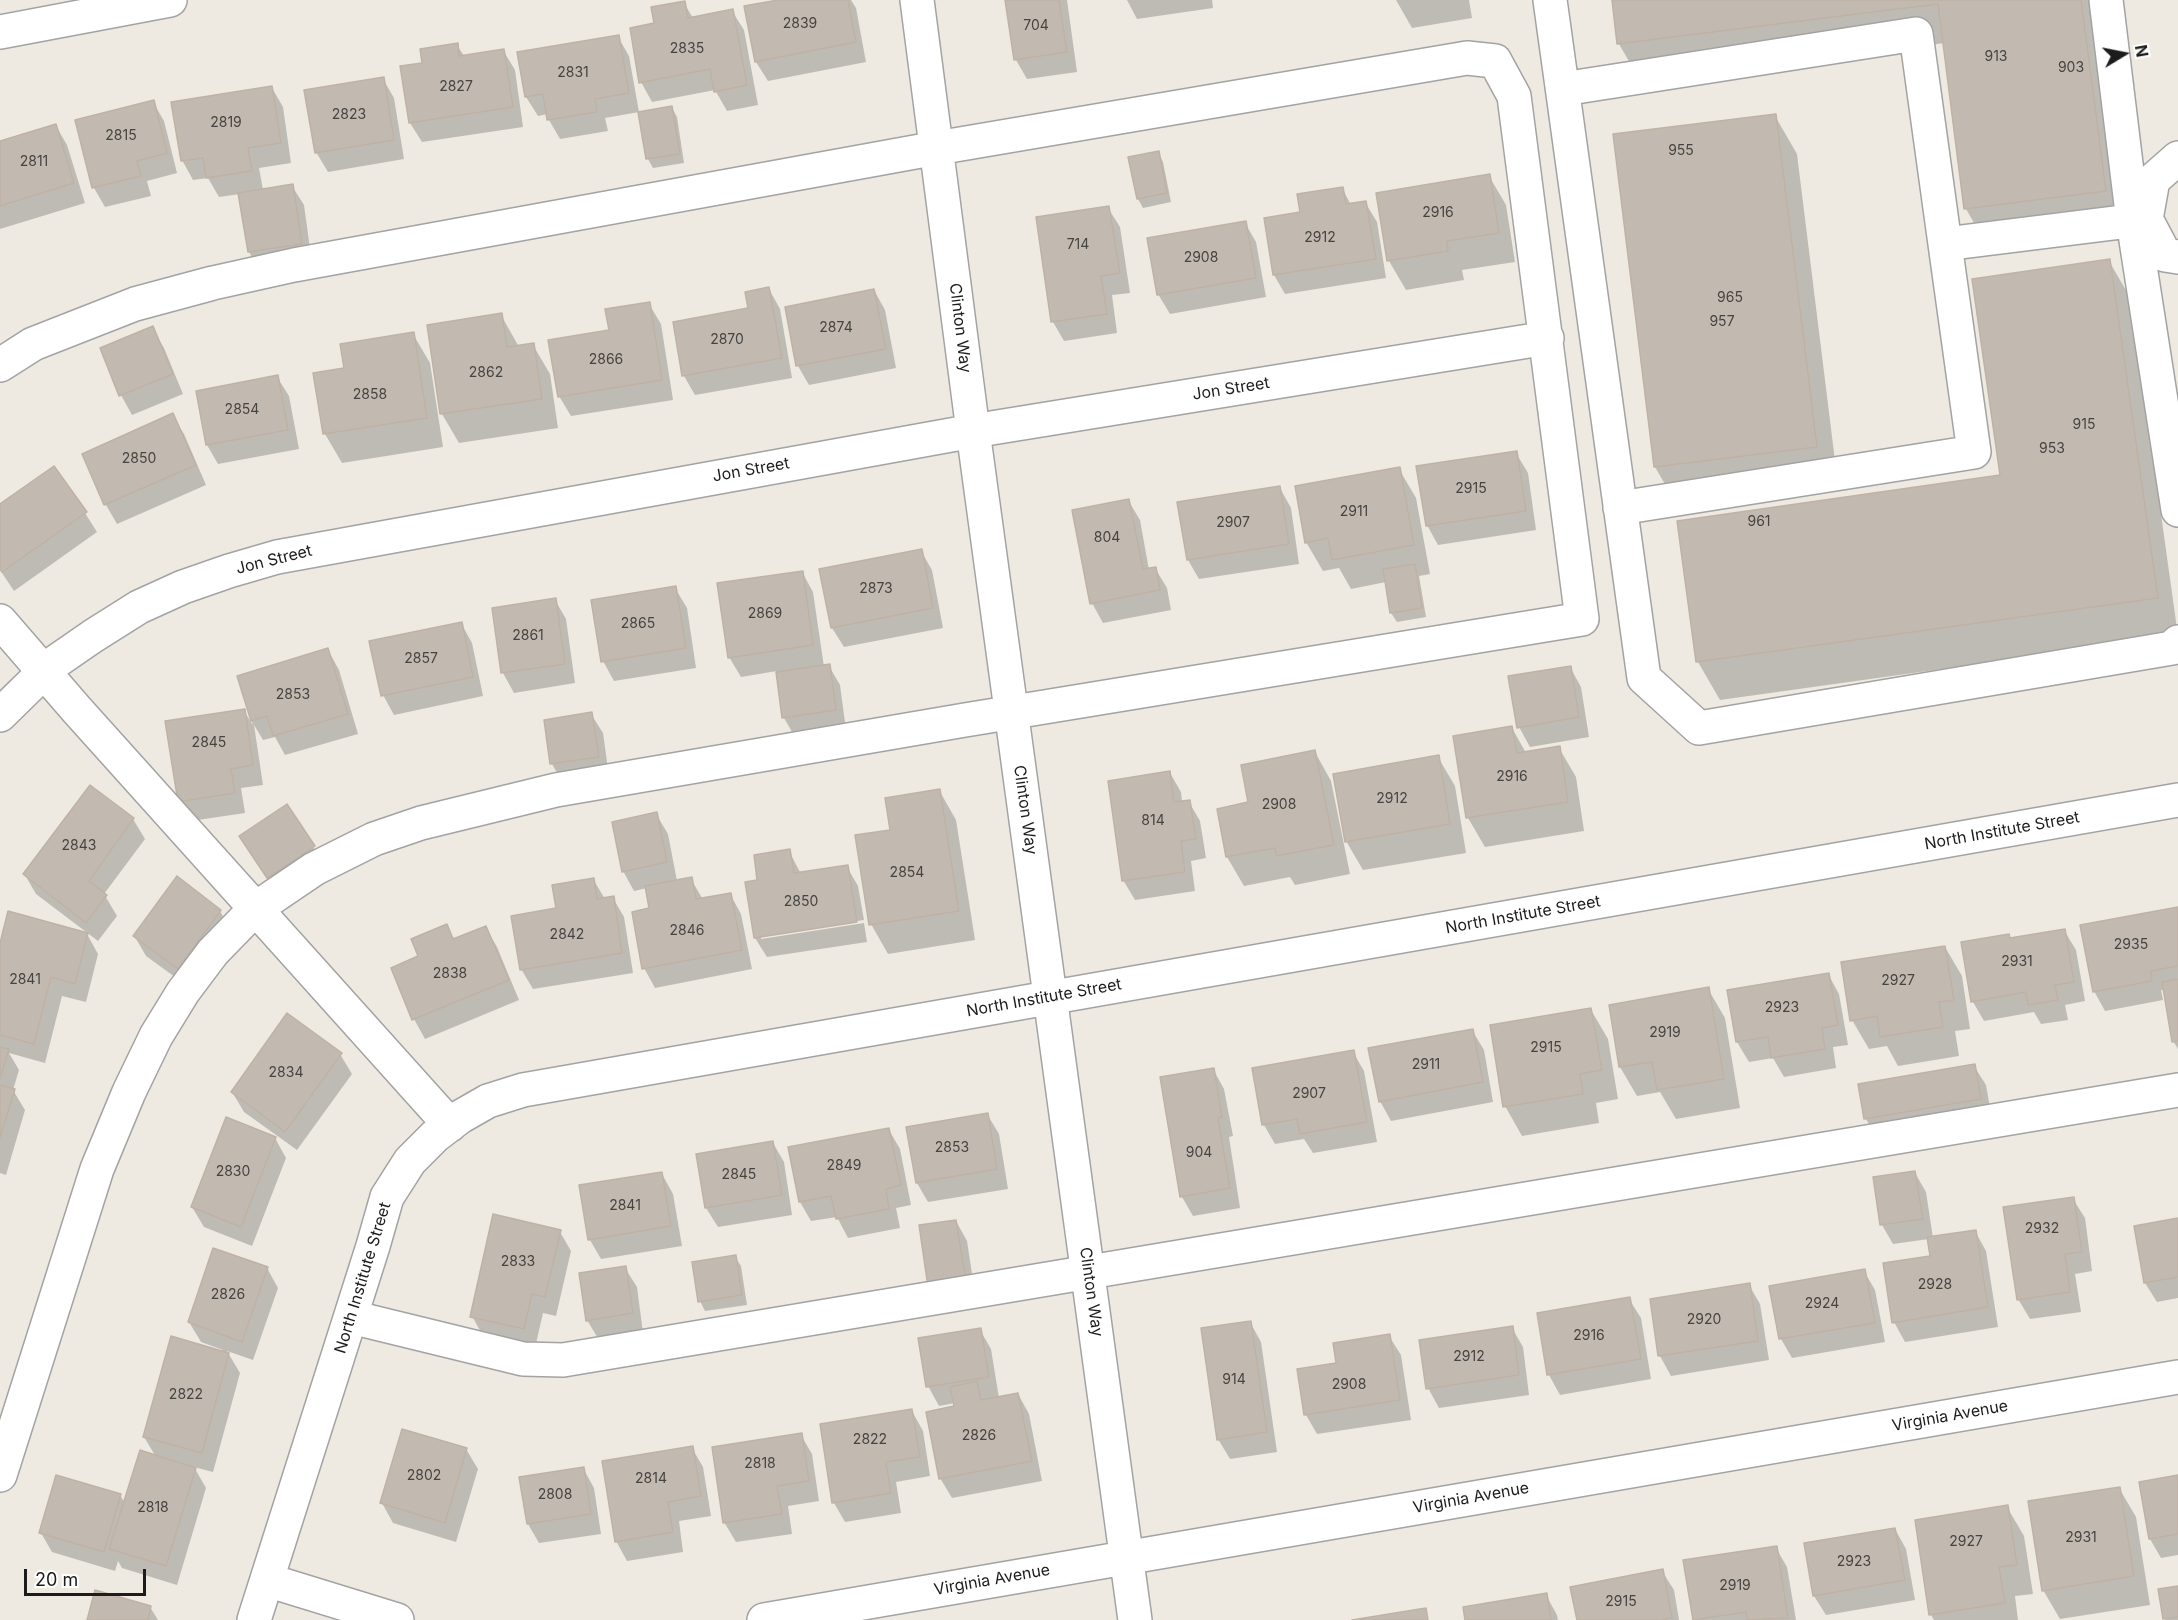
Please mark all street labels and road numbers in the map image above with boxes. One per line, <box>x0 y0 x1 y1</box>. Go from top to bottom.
street label: Clinton Way <box>945 282 975 374</box>
street label: Jon Street <box>1191 373 1271 405</box>
street label: Jon Street <box>711 454 791 486</box>
street label: Jon Street <box>234 541 314 579</box>
street label: Clinton Way <box>1009 764 1041 856</box>
street label: North Institute Street <box>1923 808 2081 854</box>
street label: North Institute Street <box>1444 892 1602 938</box>
street label: North Institute Street <box>965 975 1123 1021</box>
street label: North Institute Street <box>331 1200 395 1356</box>
street label: Clinton Way <box>1075 1246 1107 1338</box>
street label: Virginia Avenue <box>1891 1396 2009 1436</box>
street label: Virginia Avenue <box>1412 1478 1530 1518</box>
street label: Virginia Avenue <box>933 1560 1051 1600</box>

